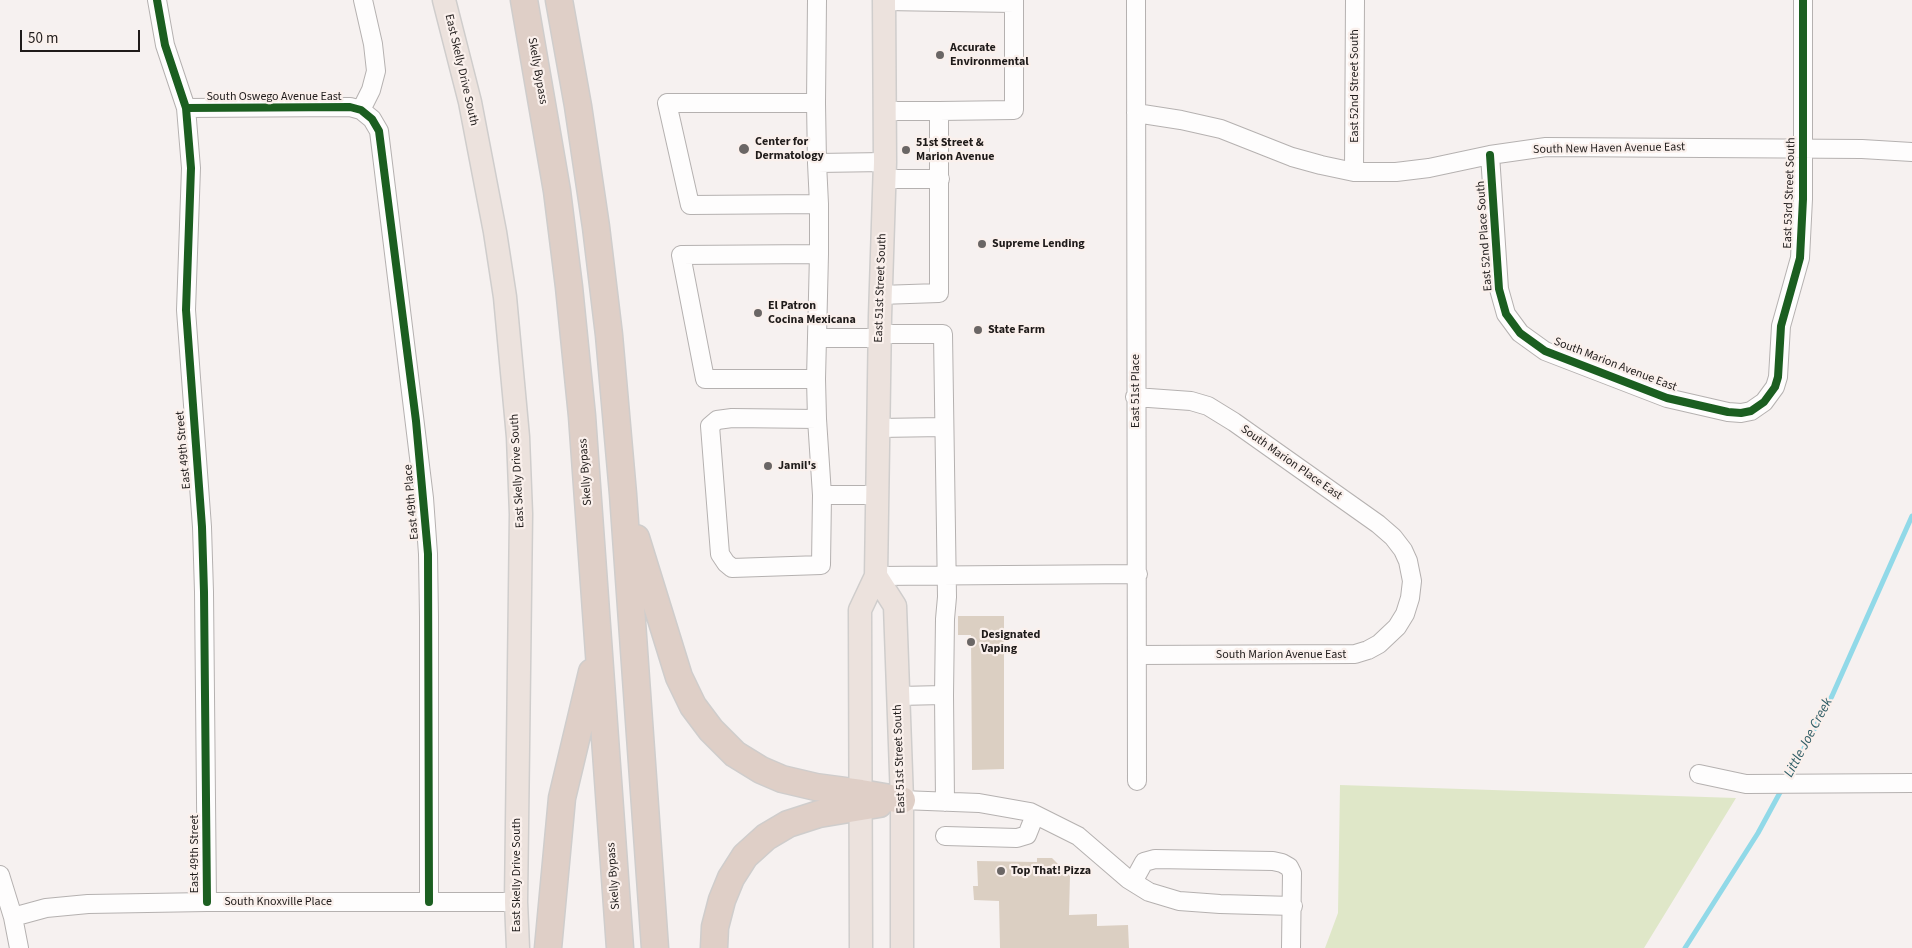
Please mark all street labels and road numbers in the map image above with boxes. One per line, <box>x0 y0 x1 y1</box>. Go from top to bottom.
street label: East Skelly Drive South <box>441 13 481 127</box>
street label: East 52nd Street South <box>1348 29 1362 143</box>
street label: Skelly Bypass <box>524 37 550 105</box>
street label: South Oswego Avenue East <box>206 90 342 104</box>
street label: East 53rd Street South <box>1781 137 1799 249</box>
street label: South New Haven Avenue East <box>1533 140 1685 158</box>
street label: East 52nd Place South <box>1474 180 1496 292</box>
street label: East 51st Street South <box>872 233 890 343</box>
street label: South Marion Avenue East <box>1552 335 1678 395</box>
street label: East 51st Place <box>1129 354 1143 428</box>
street label: East 49th Street <box>173 410 195 490</box>
street label: East Skelly Drive South <box>508 414 528 528</box>
street label: South Marion Place East <box>1238 423 1344 503</box>
street label: Skelly Bypass <box>576 438 596 506</box>
street label: East 49th Place <box>402 464 422 540</box>
street label: South Marion Avenue East <box>1216 648 1346 662</box>
street label: East 51st Street South <box>891 704 909 814</box>
street label: East 49th Street <box>188 815 202 893</box>
street label: East Skelly Drive South <box>510 818 524 932</box>
street label: Skelly Bypass <box>604 842 624 910</box>
street label: South Knoxville Place <box>224 895 332 909</box>

